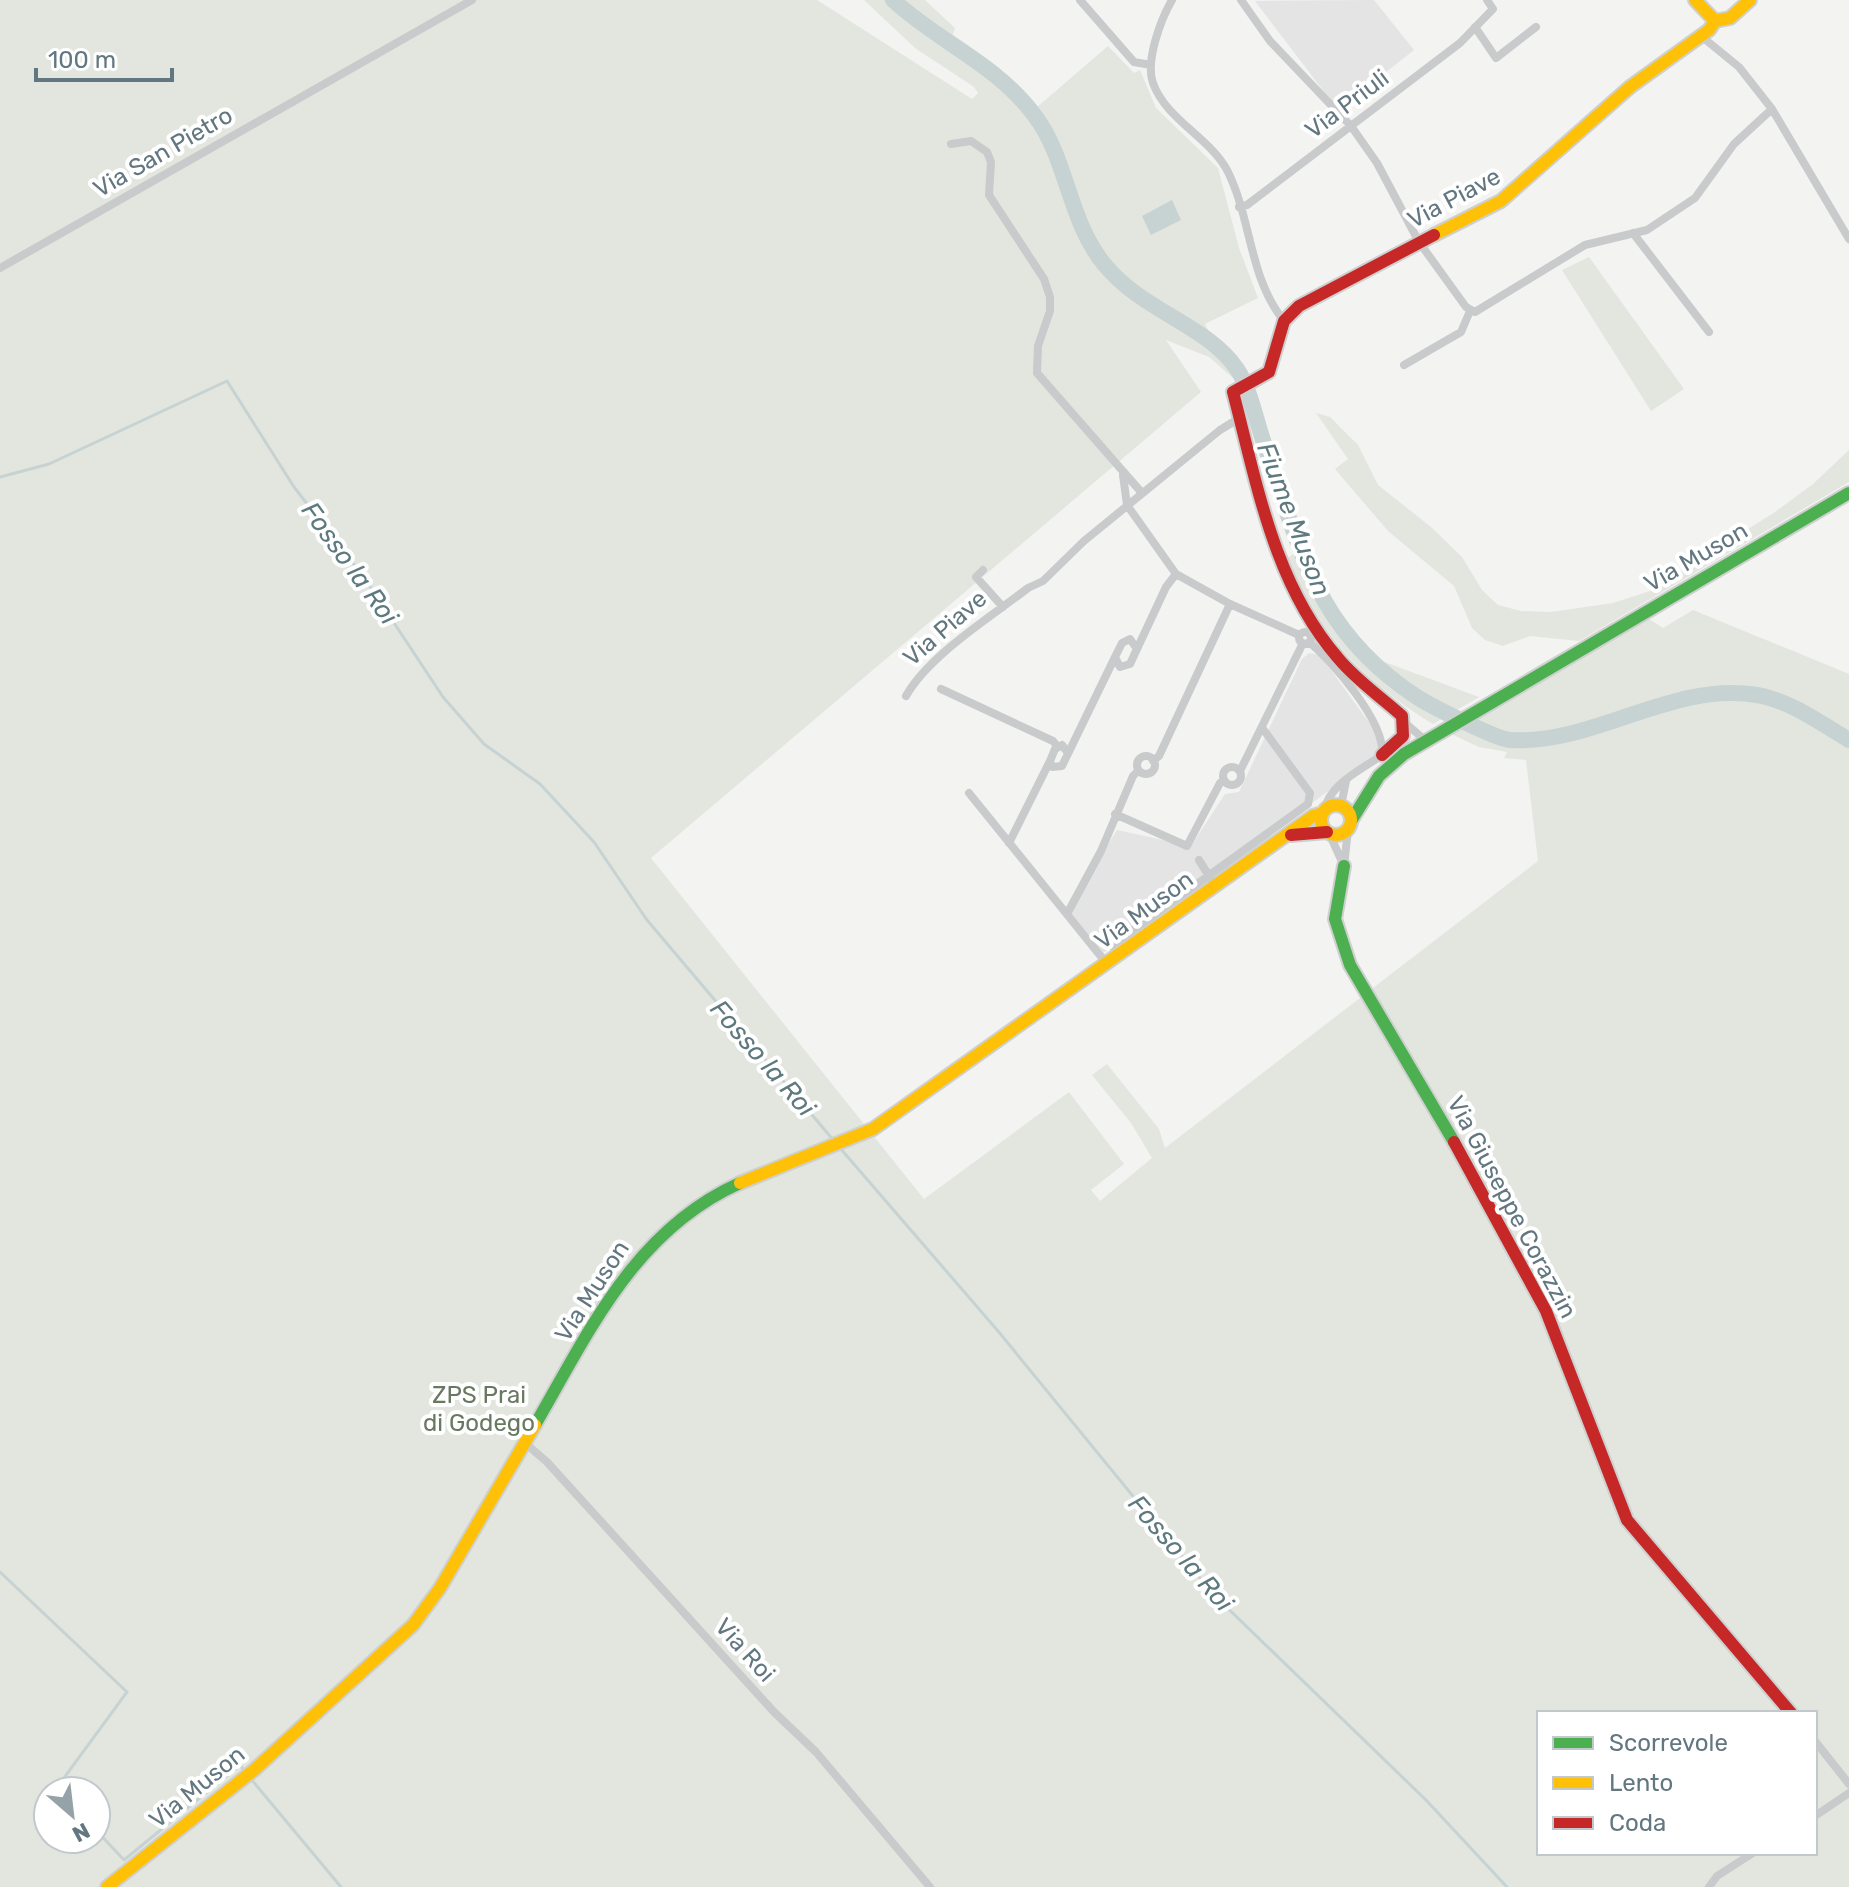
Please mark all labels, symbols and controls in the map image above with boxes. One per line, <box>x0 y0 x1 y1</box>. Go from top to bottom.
scale bar <box>36 32 172 82</box>
text: 100 m <box>48 46 116 74</box>
street label: Via Priuli <box>1300 64 1394 144</box>
street label: Via San Pietro <box>89 101 237 203</box>
street label: Via Piave <box>1403 162 1505 234</box>
water label: Fiume Muson <box>1250 438 1337 600</box>
water label: Fosso la Roi <box>295 496 405 631</box>
street label: Via Muson <box>1639 516 1753 598</box>
street label: Via Piave <box>898 584 992 672</box>
street label: Via Muson <box>1089 865 1199 955</box>
water label: Fosso la Roi <box>704 994 822 1123</box>
street label: Via Giuseppe Corazzin <box>1442 1091 1582 1323</box>
street label: Via Muson <box>549 1235 635 1347</box>
park label: ZPS Prai di Godego <box>423 1381 535 1437</box>
water label: Fosso la Roi <box>1122 1489 1240 1618</box>
street label: Via Roi <box>709 1612 781 1688</box>
legend <box>1537 1711 1817 1855</box>
text: Scorrevole <box>1609 1729 1728 1757</box>
street label: Via Muson <box>144 1740 250 1834</box>
text: Lento <box>1609 1769 1673 1797</box>
north arrow <box>32 1775 112 1855</box>
text: Coda <box>1609 1809 1666 1837</box>
text: N <box>68 1817 94 1848</box>

